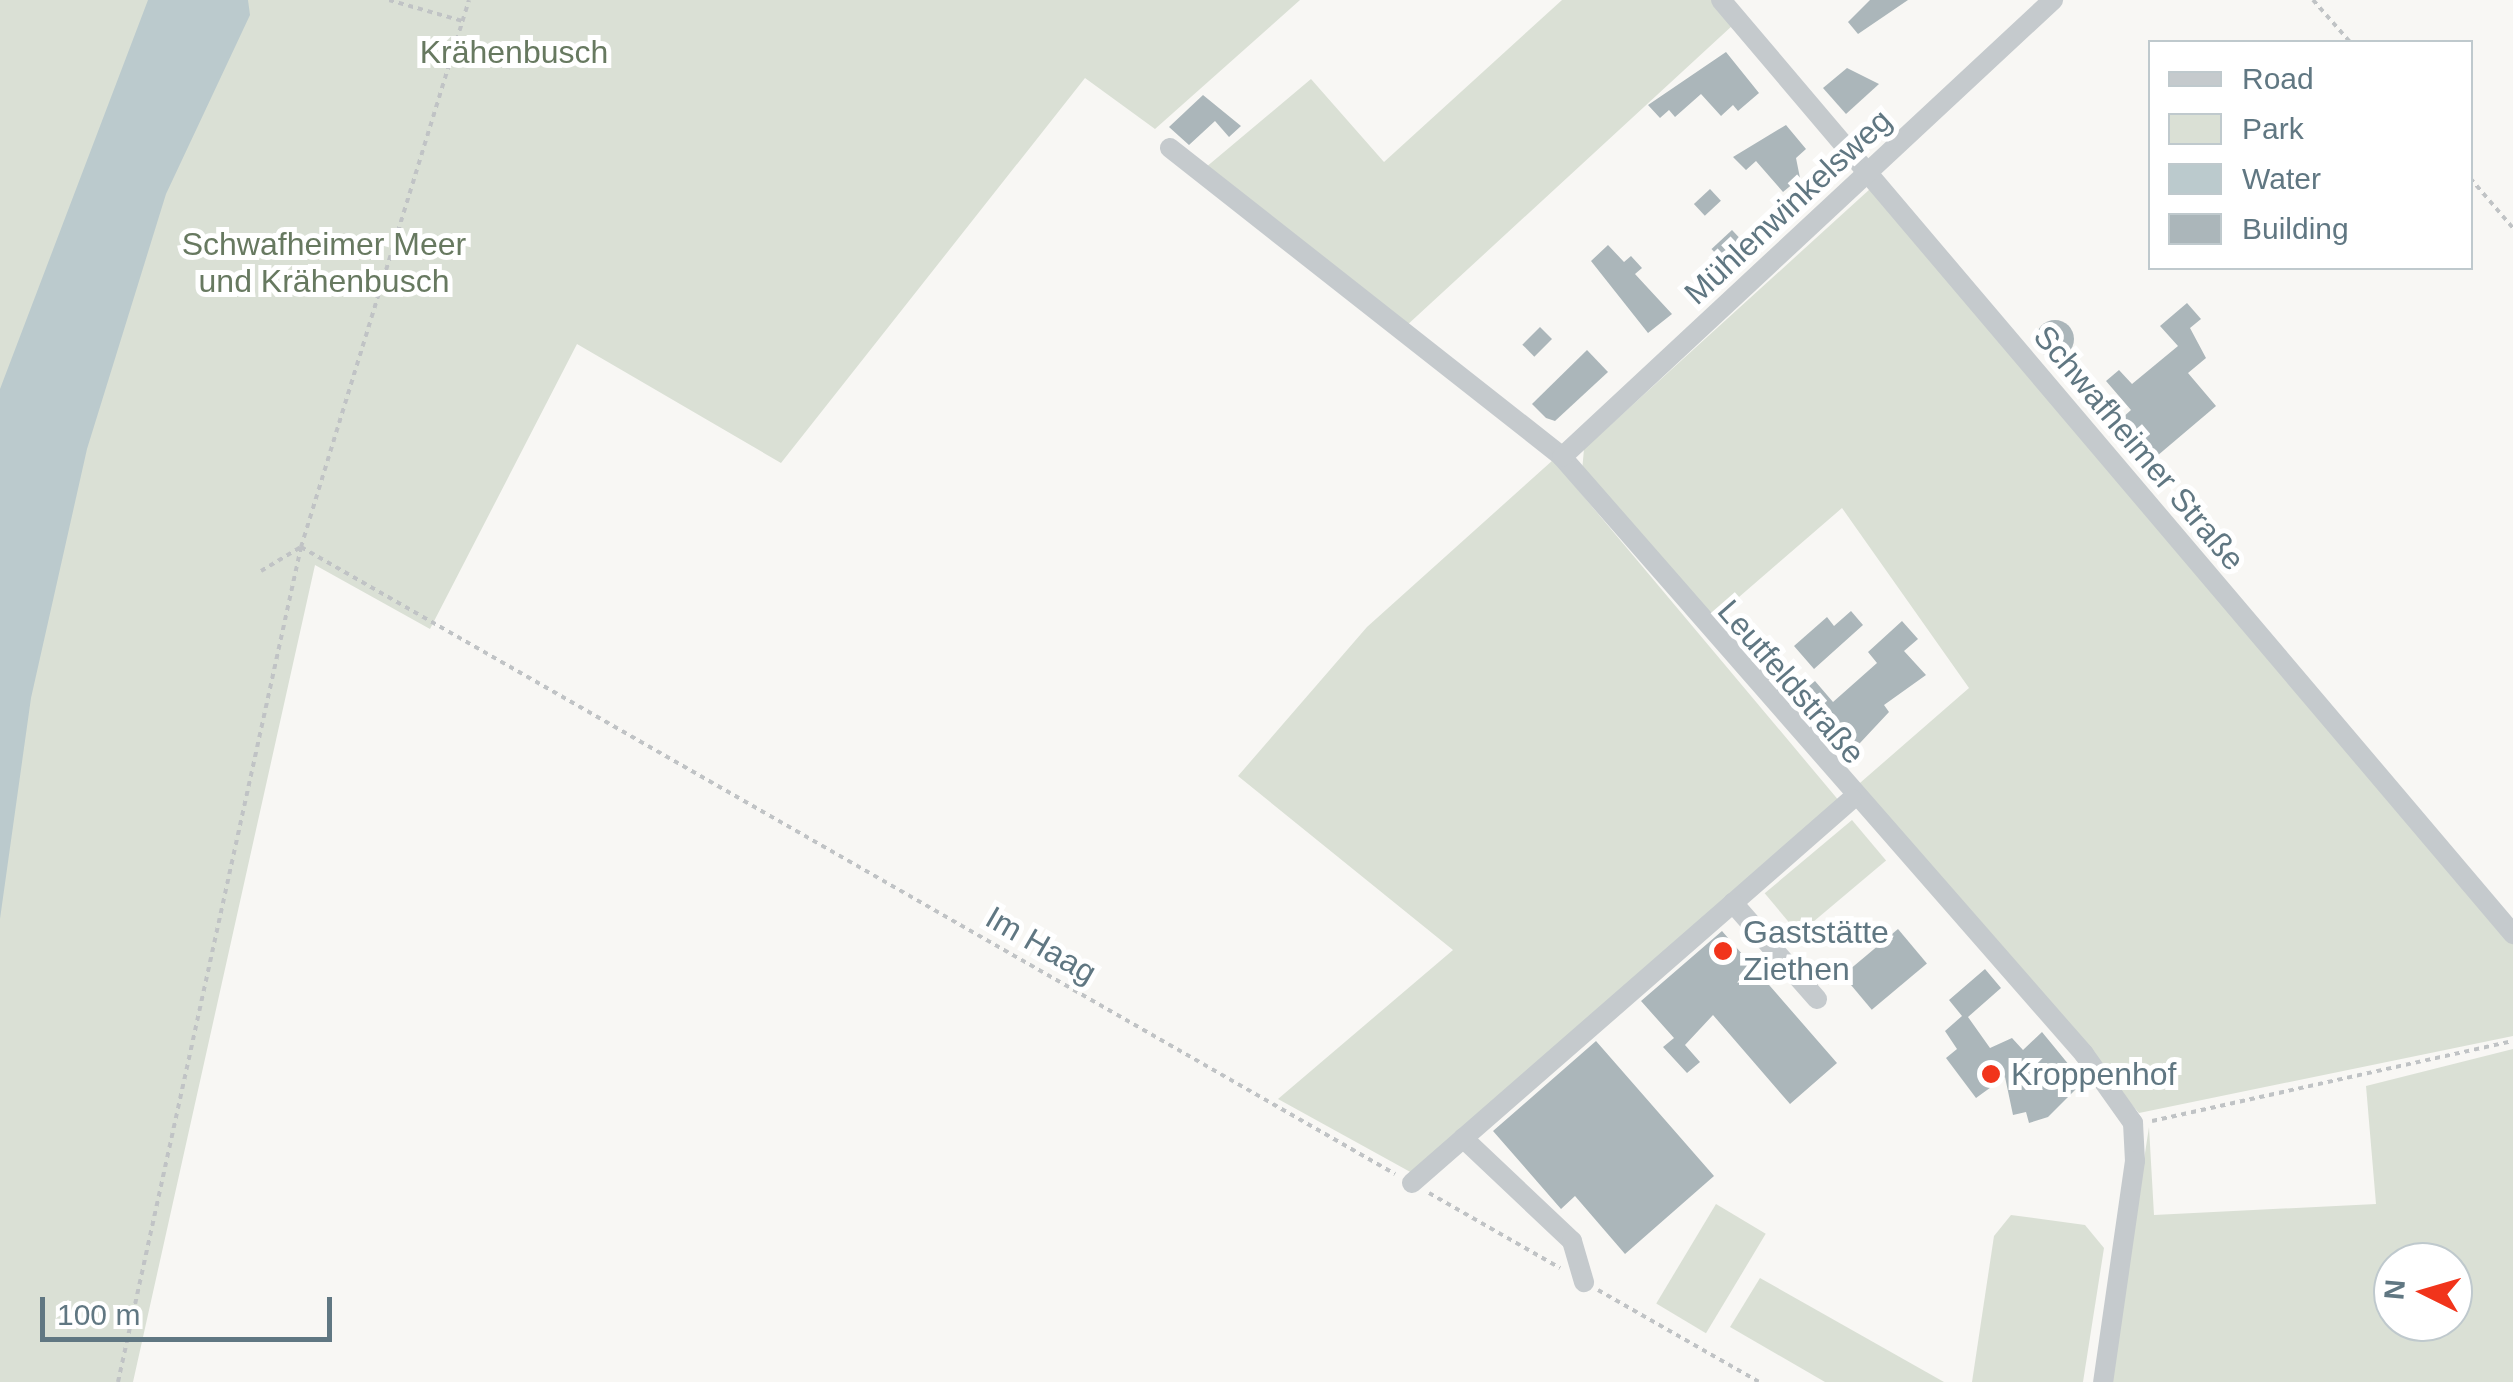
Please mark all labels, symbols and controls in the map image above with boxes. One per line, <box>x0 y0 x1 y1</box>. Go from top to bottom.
park label: Krähenbusch <box>420 33 608 71</box>
legend <box>2148 40 2473 270</box>
text: Road <box>2242 62 2314 95</box>
street label: Mühlenwinkelsweg <box>1677 101 1899 313</box>
text: Park <box>2242 112 2304 145</box>
text: Water <box>2242 162 2321 195</box>
text: Building <box>2242 212 2349 245</box>
park label: Schwafheimer Meer und Krähenbusch <box>182 226 466 301</box>
street label: Schwafheimer Straße <box>2025 318 2253 578</box>
street label: Leutfeldstraße <box>1709 592 1873 772</box>
street label: Im Haag <box>979 898 1103 992</box>
place label: Gaststätte Ziethen <box>1743 914 1889 989</box>
marker: Gaststätte Ziethen <box>1712 940 1734 962</box>
place label: Kroppenhof <box>2011 1055 2176 1093</box>
marker: Kroppenhof <box>1980 1063 2002 1085</box>
north arrow <box>2373 1242 2473 1342</box>
scale bar <box>45 1277 338 1339</box>
text: N <box>2378 1278 2411 1301</box>
text: 100 m <box>57 1298 140 1331</box>

